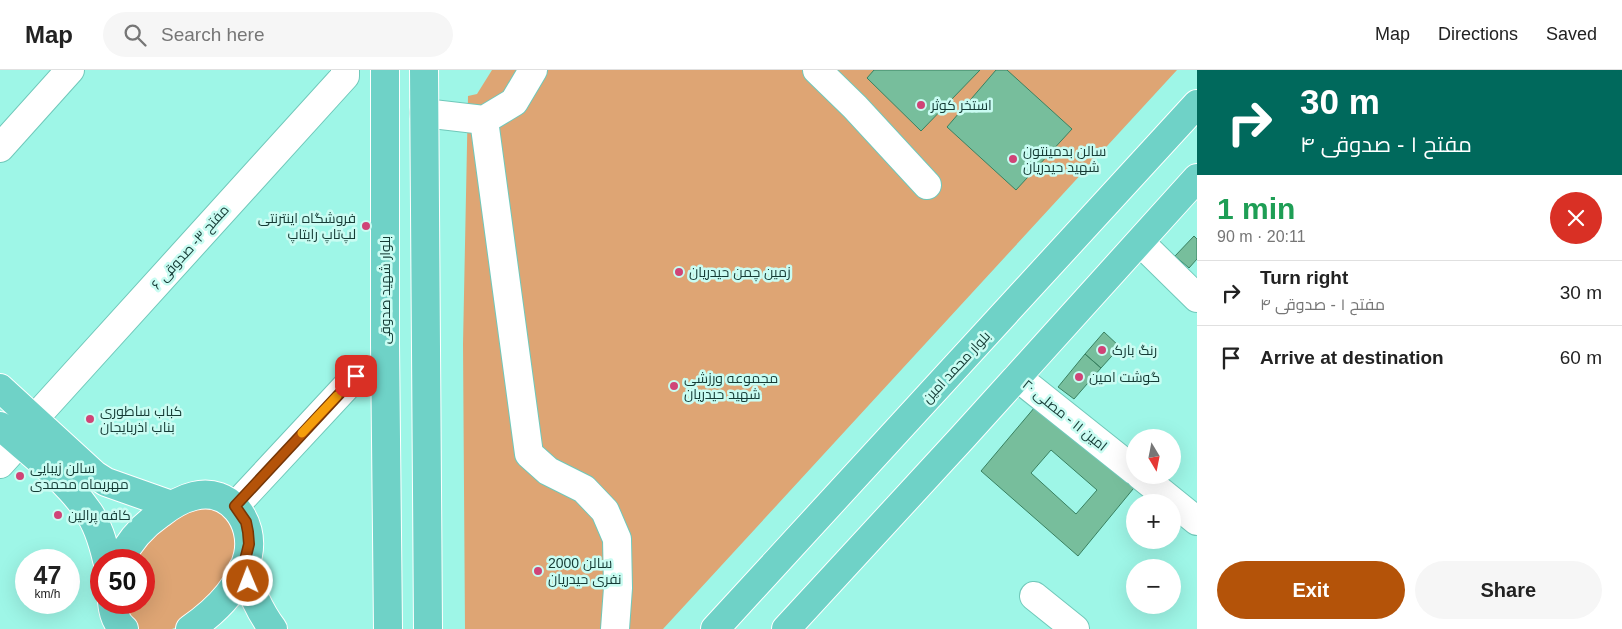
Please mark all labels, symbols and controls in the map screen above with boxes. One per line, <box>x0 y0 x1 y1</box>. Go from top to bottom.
search box <box>103 12 453 57</box>
text: Map <box>25 21 73 48</box>
icon: search <box>121 21 149 49</box>
text: Search here <box>161 24 265 45</box>
text: Map <box>1375 24 1410 44</box>
text: Directions <box>1438 24 1518 44</box>
text: Saved <box>1546 24 1597 44</box>
text: 30 m <box>1300 82 1380 121</box>
icon: right <box>1217 90 1282 155</box>
place label: استخر کوثر <box>930 97 992 113</box>
marker: استخر کوثر <box>915 99 927 111</box>
text: مفتح ۱ - صدوقی ۴ <box>1300 132 1472 157</box>
place label: سالن بدمینتون شهید حیدریان <box>1023 143 1106 175</box>
marker: سالن بدمینتون شهید حیدریان <box>1007 153 1019 165</box>
text: 1 min <box>1217 192 1295 225</box>
button: close <box>1550 192 1602 244</box>
street label: مفتح ۳- صدوقی ۶ <box>148 201 233 293</box>
place label: فروشگاه اینترنتی لپ‌تاپ رایتاپ <box>258 210 356 244</box>
marker: فروشگاه اینترنتی لپ‌تاپ رایتاپ <box>360 220 372 232</box>
text: 90 m · 20:11 <box>1217 228 1306 245</box>
street label: بلوار شهید صدوقی <box>377 236 393 344</box>
place label: زمین چمن حیدریان <box>689 264 791 282</box>
marker: زمین چمن حیدریان <box>673 266 685 278</box>
text: Turn right <box>1260 267 1348 288</box>
icon: right <box>1217 279 1245 307</box>
text: 30 m <box>1560 282 1602 303</box>
text: مفتح ۱ - صدوقی ۴ <box>1260 296 1385 313</box>
street label: بلوار محمد امین <box>919 328 993 406</box>
place label: رنگ بارک <box>1112 342 1157 358</box>
marker: رنگ بارک <box>1096 344 1108 356</box>
icon: arrive <box>1217 344 1245 372</box>
text: Arrive at destination <box>1260 347 1444 368</box>
text: 60 m <box>1560 347 1602 368</box>
pin <box>335 355 377 397</box>
icon: arrive <box>342 362 370 390</box>
place label: گوشت امین <box>1089 369 1160 385</box>
place label: مجموعه ورزشی شهید حیدریان <box>684 370 778 402</box>
marker: گوشت امین <box>1073 371 1085 383</box>
street label: امین ۱۱ - مصلی ۲۰ <box>1020 376 1110 454</box>
marker: مجموعه ورزشی شهید حیدریان <box>668 380 680 392</box>
place label: کباب ساطوری بناب اذربایجان <box>100 403 182 435</box>
marker: کباب ساطوری بناب اذربایجان <box>84 413 96 425</box>
north arrow <box>1126 429 1181 484</box>
map controls <box>1126 429 1181 614</box>
place label: سالن زیبایی مهریماه محمدی <box>30 460 129 492</box>
marker: سالن زیبایی مهریماه محمدی <box>14 470 26 482</box>
button: + <box>1126 494 1181 549</box>
place label: کافه پرالین <box>68 507 131 525</box>
marker: کافه پرالین <box>52 509 64 521</box>
speed limit sign: 50 <box>90 549 155 614</box>
position arrow <box>221 554 273 606</box>
place label: سالن 2000 نفری حیدریان <box>548 555 622 587</box>
button: − <box>1126 559 1181 614</box>
text: 47 <box>34 561 61 589</box>
button: Exit <box>1217 561 1405 619</box>
button: Share <box>1415 561 1602 619</box>
marker: سالن 2000 نفری حیدریان <box>532 565 544 577</box>
text: km/h <box>34 587 61 601</box>

